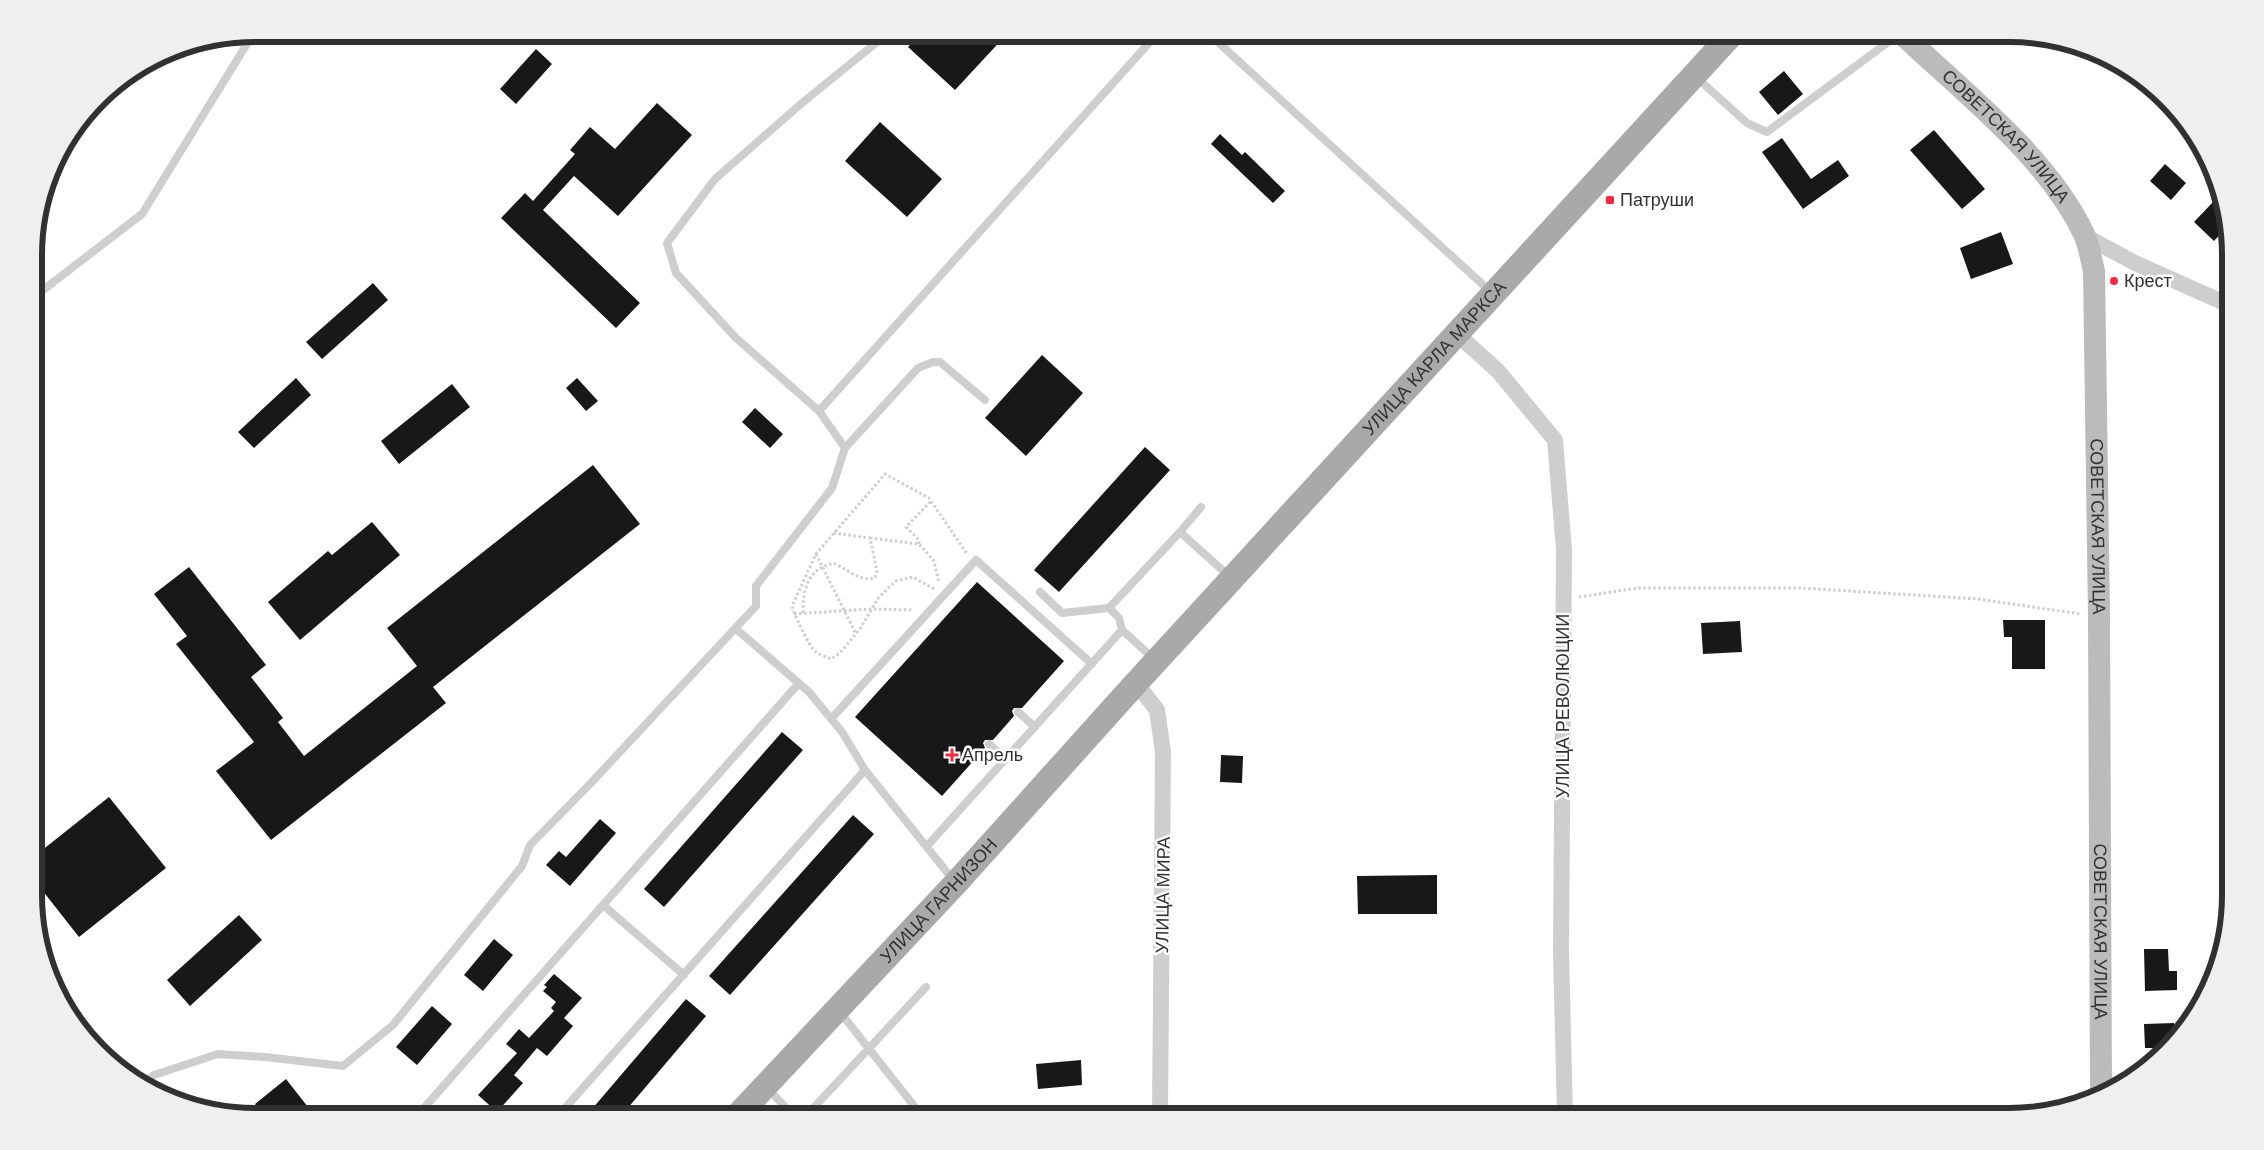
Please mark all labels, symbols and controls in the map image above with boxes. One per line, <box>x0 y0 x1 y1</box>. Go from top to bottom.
street label: СОВЕТСКАЯ УЛИЦА <box>1938 66 2073 207</box>
place label: Патруши <box>1620 190 1694 210</box>
marker: Патруши <box>1604 194 1616 206</box>
place label: Крест <box>2124 271 2172 291</box>
marker: Крест <box>2108 275 2120 287</box>
street label: УЛИЦА КАРЛА МАРКСА <box>1359 277 1510 439</box>
street label: СОВЕТСКАЯ УЛИЦА <box>2086 438 2109 615</box>
street label: УЛИЦА РЕВОЛЮЦИИ <box>1553 614 1573 798</box>
place label: Апрель <box>962 745 1023 765</box>
marker: Апрель <box>946 749 958 761</box>
street label: УЛИЦА ГАРНИЗОН <box>876 834 1001 967</box>
street label: УЛИЦА МИРА <box>1152 837 1174 953</box>
street label: СОВЕТСКАЯ УЛИЦА <box>2090 843 2111 1020</box>

